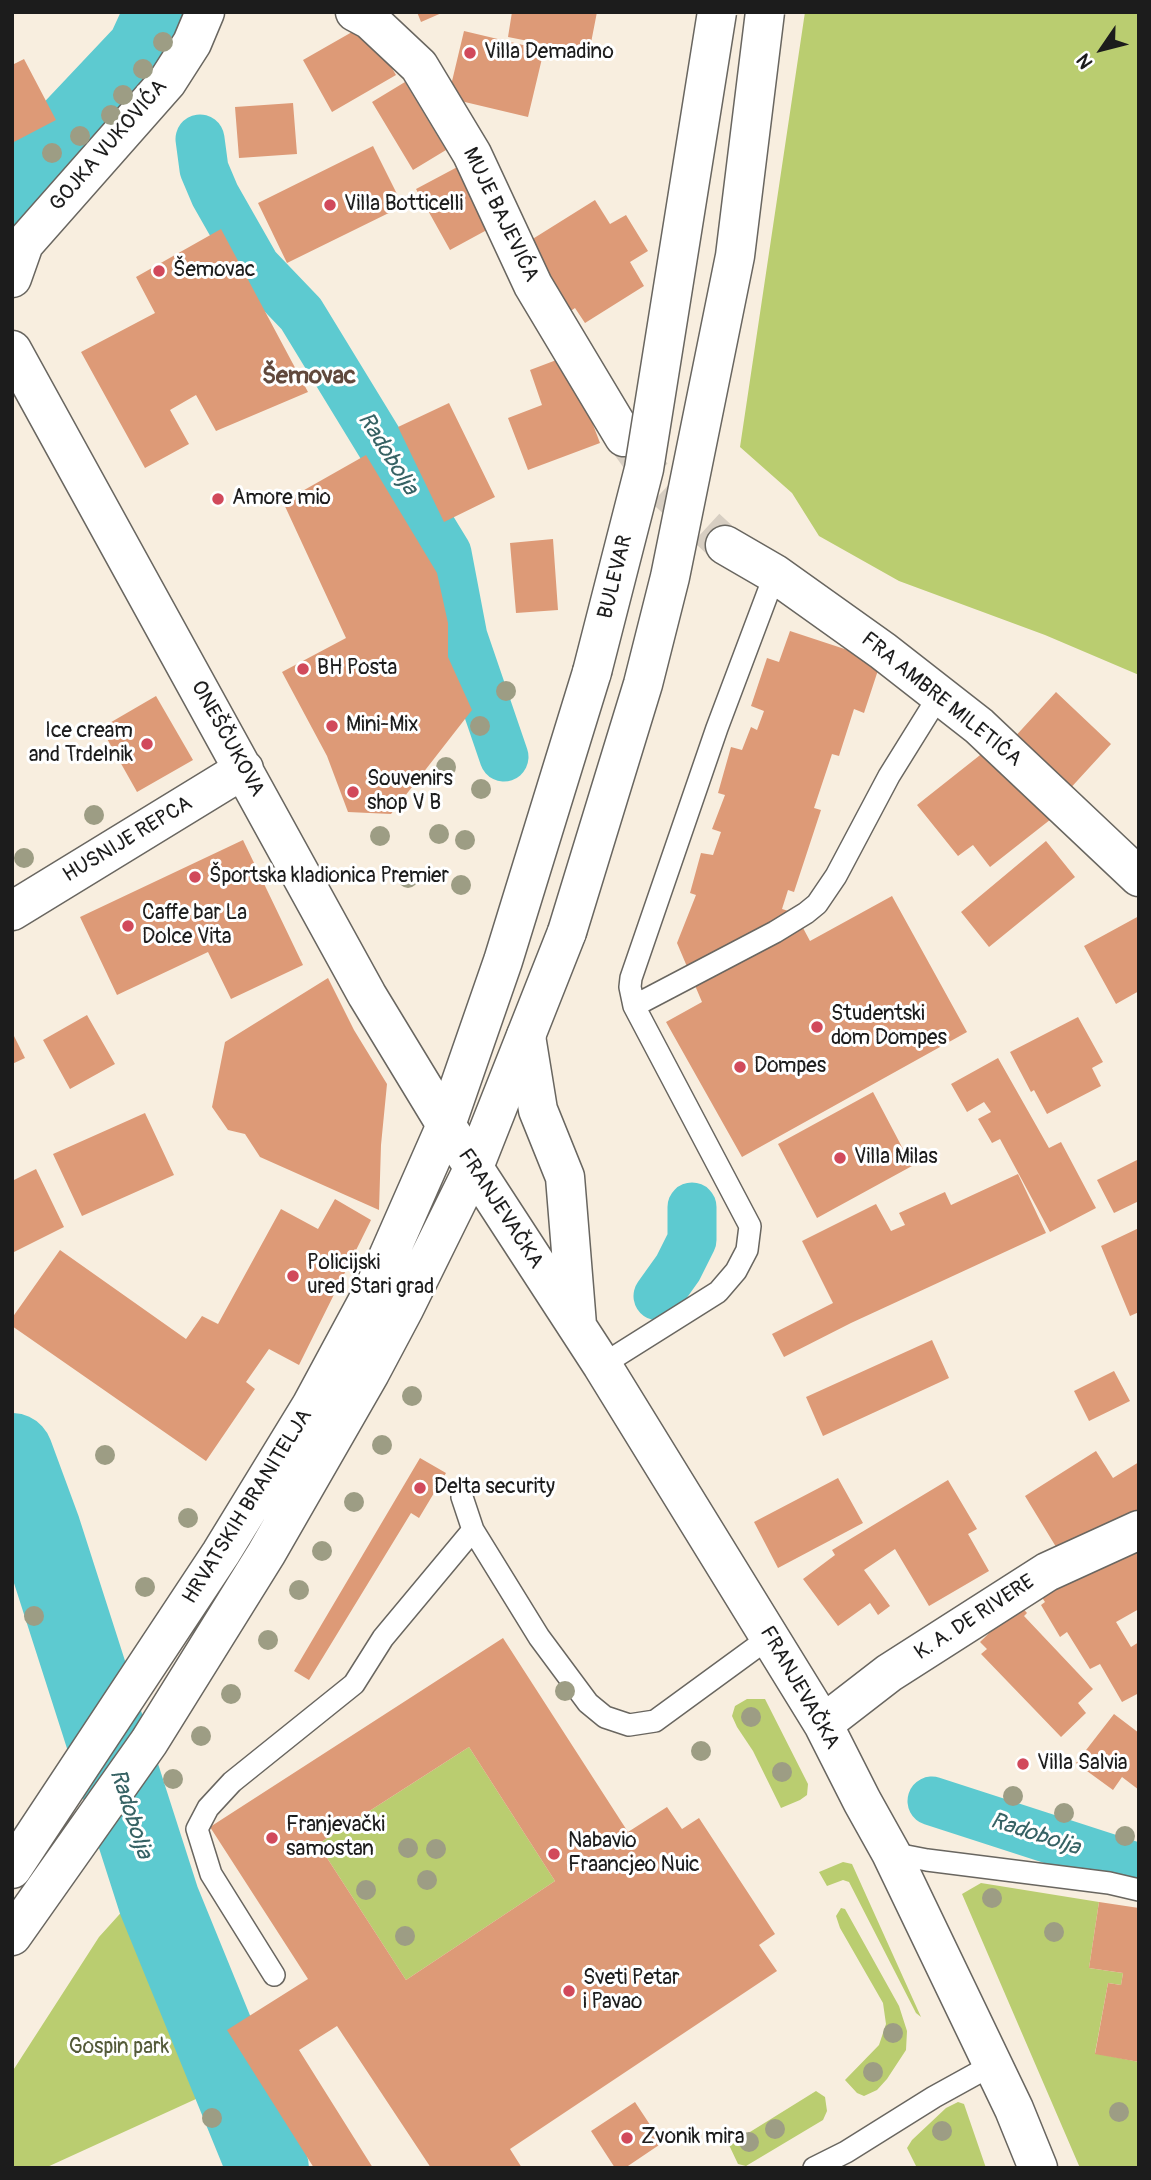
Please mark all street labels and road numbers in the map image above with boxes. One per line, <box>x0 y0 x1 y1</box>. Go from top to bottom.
street label: GOJKA VUKOVIĆA <box>45 75 173 217</box>
street label: MUJE BAJEVIĆA <box>457 144 543 286</box>
street label: BULEVAR <box>593 533 639 621</box>
street label: FRA AMBRE MILETIĆA <box>856 627 1026 773</box>
street label: ONEŠČUKOVA <box>185 677 269 801</box>
street label: HUSNIJE REPCA <box>59 792 197 888</box>
street label: FRANJEVAČKA <box>452 1144 548 1274</box>
street label: HRVATSKIH BRANITELJA <box>178 1405 318 1609</box>
street label: K. A. DE RIVERE <box>910 1570 1040 1666</box>
street label: FRANJEVAČKA <box>754 1622 844 1754</box>

